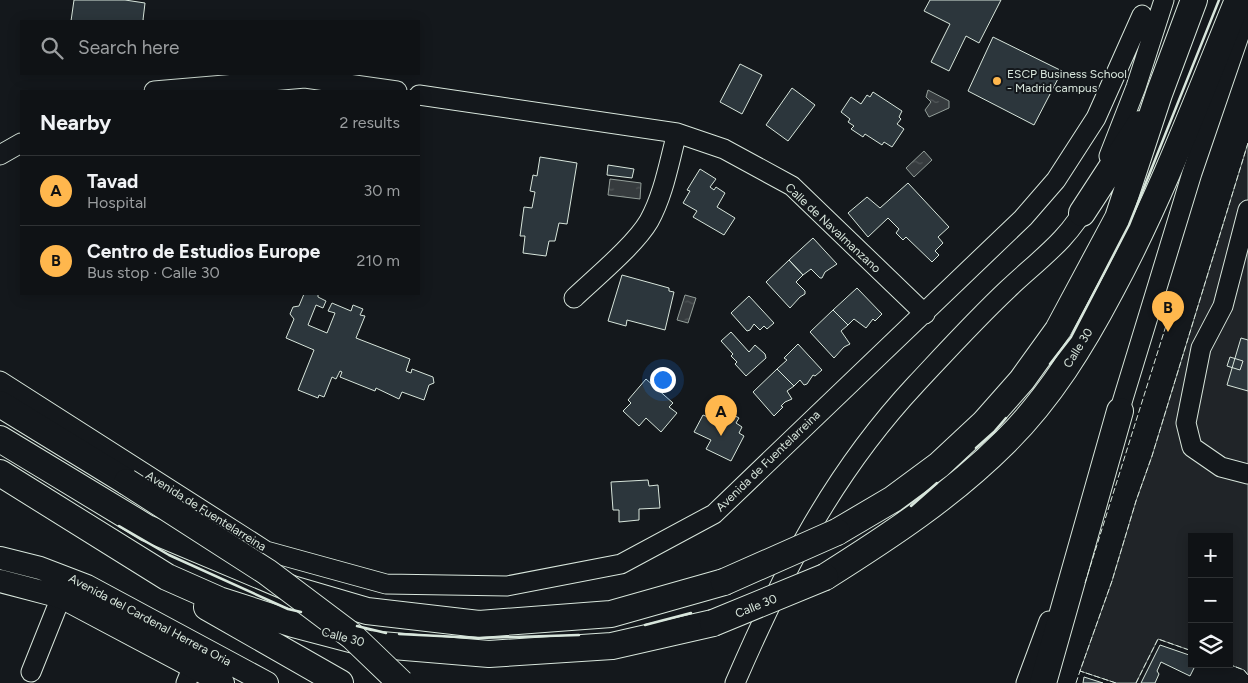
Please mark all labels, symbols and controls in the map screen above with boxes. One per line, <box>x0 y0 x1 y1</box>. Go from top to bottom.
search box <box>20 20 420 75</box>
icon: search <box>38 34 66 62</box>
text: Search here <box>78 36 180 59</box>
place label: ESCP Business School - Madrid campus <box>1007 67 1127 95</box>
marker: ESCP Business School - Madrid campus <box>991 75 1003 87</box>
text: Nearby <box>40 110 111 135</box>
text: 2 results <box>340 113 400 132</box>
text: Tavad <box>87 170 138 193</box>
street label: Calle de Navalmanzano <box>783 180 884 276</box>
text: A <box>50 181 62 200</box>
text: 30 m <box>363 181 400 200</box>
text: Hospital <box>87 193 147 212</box>
text: Centro de Estudios Europe <box>87 240 320 263</box>
text: B <box>51 251 61 270</box>
text: 210 m <box>357 251 400 270</box>
text: Bus stop · Calle 30 <box>87 263 220 282</box>
pin: B <box>1152 291 1184 332</box>
street label: Calle 30 <box>1060 325 1096 370</box>
your location <box>650 367 676 393</box>
pin: A <box>705 395 737 436</box>
street label: Avenida de Fuentelarreina <box>713 407 823 515</box>
street label: Avenida de Fuentelarreina <box>143 468 269 554</box>
map controls <box>1188 533 1233 668</box>
button: + <box>1188 533 1233 578</box>
street label: Avenida del Cardenal Herrera Oria <box>66 571 234 669</box>
button: − <box>1188 578 1233 623</box>
street label: Calle 30 <box>733 591 779 621</box>
button: layers <box>1188 623 1233 668</box>
street label: Calle 30 <box>320 625 366 650</box>

